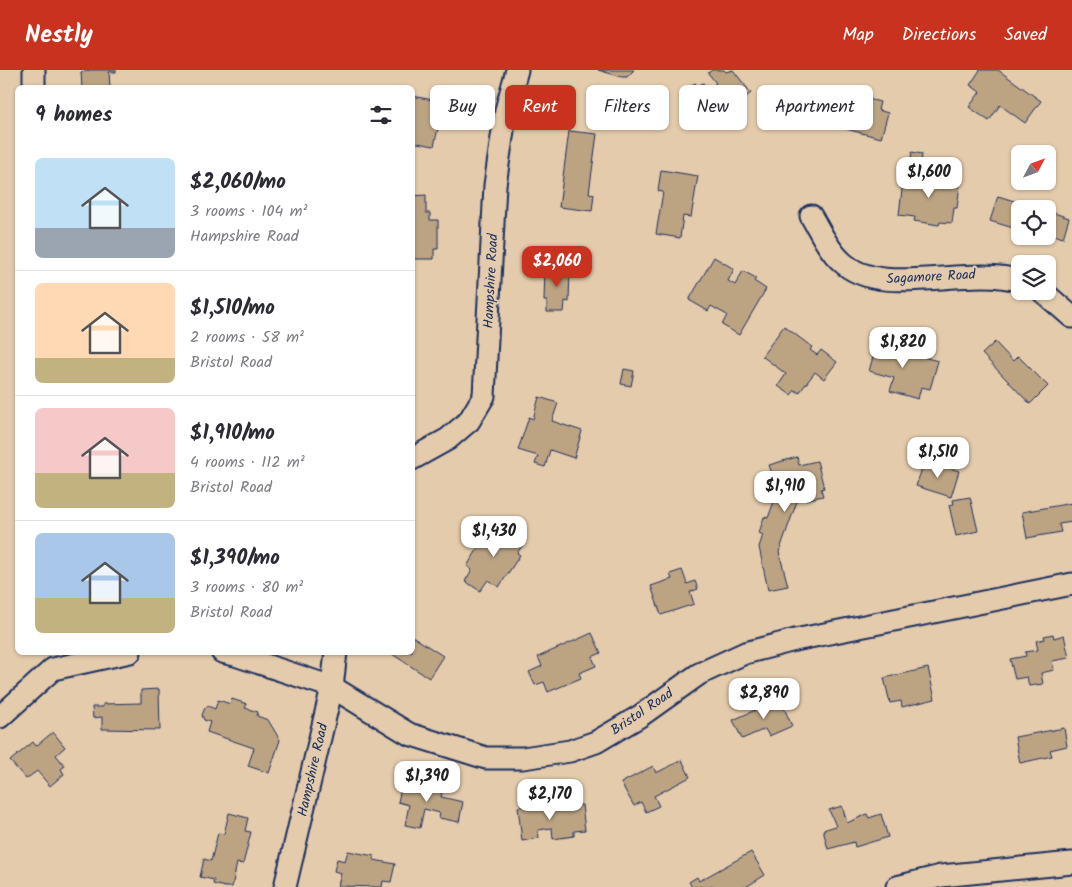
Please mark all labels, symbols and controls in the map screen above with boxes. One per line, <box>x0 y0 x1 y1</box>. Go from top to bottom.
text: Nestly <box>25 16 93 55</box>
text: Map <box>842 21 874 50</box>
text: Directions <box>902 21 976 50</box>
text: Saved <box>1004 21 1047 50</box>
chip: Buy <box>430 85 495 130</box>
chip: Rent <box>505 85 576 130</box>
chip: Filters <box>586 85 669 130</box>
chip: New <box>679 85 747 130</box>
chip: Apartment <box>757 85 873 130</box>
text: 9 homes <box>35 99 112 132</box>
icon: filters <box>367 101 395 129</box>
north arrow <box>1011 145 1056 190</box>
map controls <box>1011 145 1056 300</box>
pin: $1,600 <box>888 156 970 199</box>
text: $1,600 <box>907 160 951 185</box>
text: $2,060/mo <box>190 166 286 199</box>
icon: home <box>75 178 135 238</box>
text: 3 rooms · 104 m² <box>190 199 307 224</box>
button: locate <box>1011 200 1056 245</box>
text: Hampshire Road <box>190 224 299 249</box>
street label: Hampshire Road <box>478 232 505 329</box>
pin: $2,060 <box>516 246 598 288</box>
text: $2,060 <box>533 249 581 274</box>
button: layers <box>1011 255 1056 300</box>
street label: Sagamore Road <box>886 264 977 290</box>
text: $1,510/mo <box>190 292 275 325</box>
icon: home <box>75 303 135 363</box>
text: 2 rooms · 58 m² <box>190 325 304 350</box>
pin: $1,820 <box>862 326 944 369</box>
text: $1,820 <box>880 330 926 355</box>
text: Bristol Road <box>190 350 272 375</box>
text: $1,910/mo <box>190 417 275 450</box>
icon: home <box>75 428 135 488</box>
pin: $1,510 <box>897 436 979 479</box>
text: $1,510 <box>918 440 958 465</box>
text: 4 rooms · 112 m² <box>190 450 305 475</box>
pin: $1,910 <box>744 470 826 513</box>
text: $1,910 <box>765 474 805 499</box>
text: Bristol Road <box>190 475 272 500</box>
pin: $1,430 <box>453 516 535 558</box>
text: $1,430 <box>472 519 516 544</box>
text: $1,390/mo <box>190 542 280 575</box>
icon: home <box>75 553 135 613</box>
text: 3 rooms · 80 m² <box>190 575 303 600</box>
text: Bristol Road <box>190 600 272 625</box>
pin: $2,890 <box>723 678 805 720</box>
text: $2,890 <box>740 681 788 706</box>
street label: Bristol Road <box>606 682 679 741</box>
street label: Hampshire Road <box>292 720 335 819</box>
pin: $1,390 <box>386 760 468 803</box>
text: $1,390 <box>405 764 449 789</box>
pin: $2,170 <box>509 778 591 821</box>
text: $2,170 <box>528 782 572 807</box>

